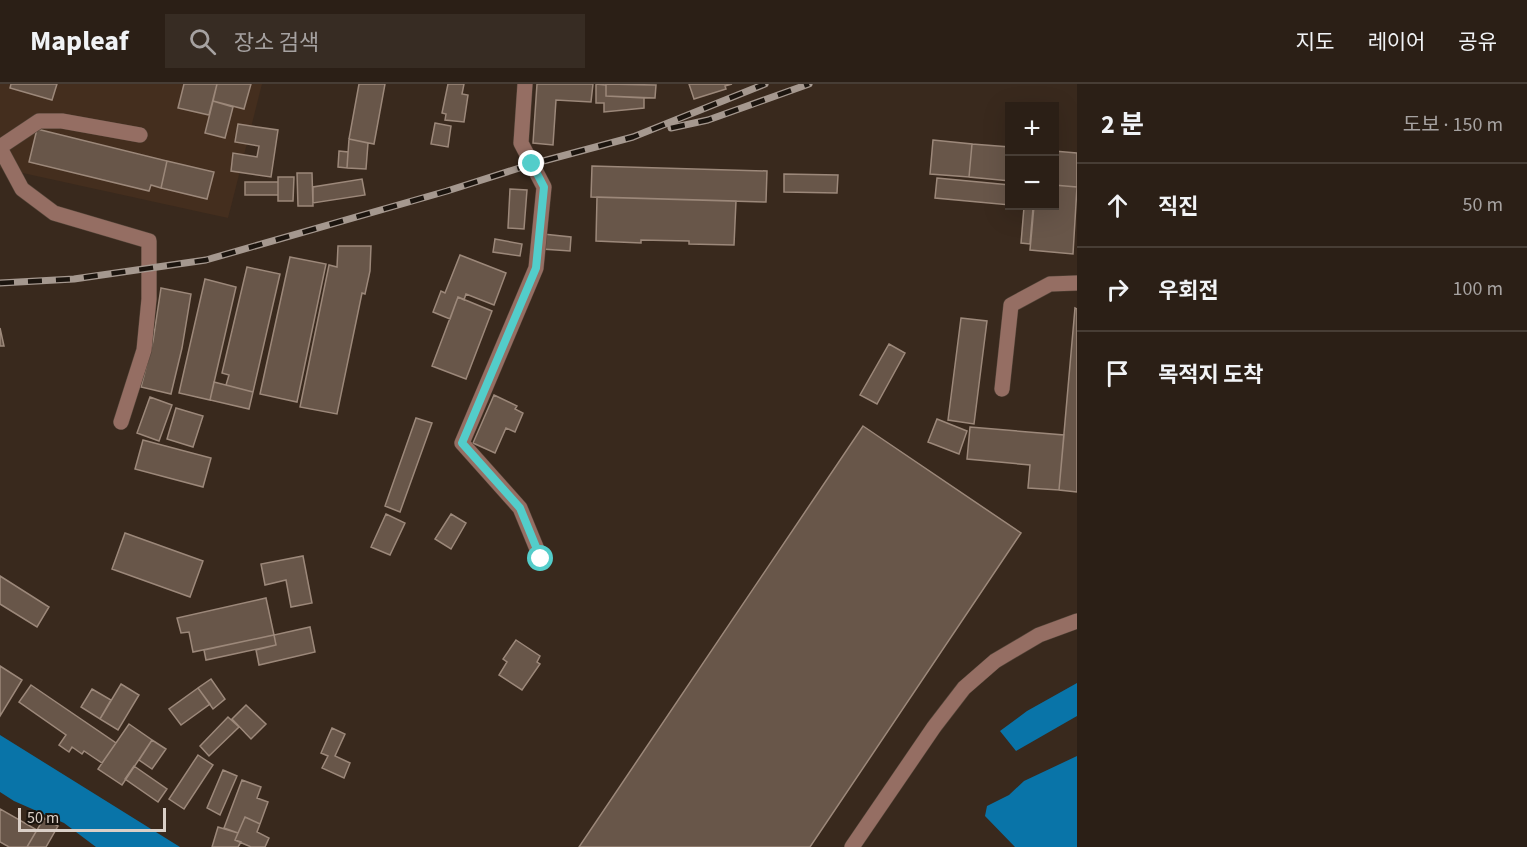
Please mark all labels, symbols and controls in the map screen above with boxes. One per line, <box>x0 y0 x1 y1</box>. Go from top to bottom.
search box <box>165 14 585 68</box>
text: Mapleaf <box>30 21 129 61</box>
icon: search <box>186 25 219 58</box>
text: 장소 검색 <box>234 27 319 59</box>
text: 지도 <box>1296 27 1334 57</box>
text: 레이어 <box>1367 27 1425 57</box>
text: 공유 <box>1458 27 1497 57</box>
map controls <box>1005 102 1059 210</box>
button: + <box>1005 102 1059 156</box>
text: 2 분 <box>1101 106 1144 143</box>
text: 도보 · 150 m <box>1403 111 1503 139</box>
route end <box>518 150 544 176</box>
button: − <box>1005 156 1059 210</box>
icon: ahead <box>1101 189 1134 222</box>
text: 직진 <box>1158 191 1198 223</box>
text: 50 m <box>1463 191 1503 219</box>
icon: right <box>1101 273 1134 306</box>
text: 우회전 <box>1158 275 1219 307</box>
text: 100 m <box>1453 275 1503 303</box>
icon: arrive <box>1101 357 1134 390</box>
text: 목적지 도착 <box>1158 359 1264 391</box>
route start <box>527 545 553 571</box>
scale bar <box>18 805 166 832</box>
text: 50 m <box>27 807 59 829</box>

